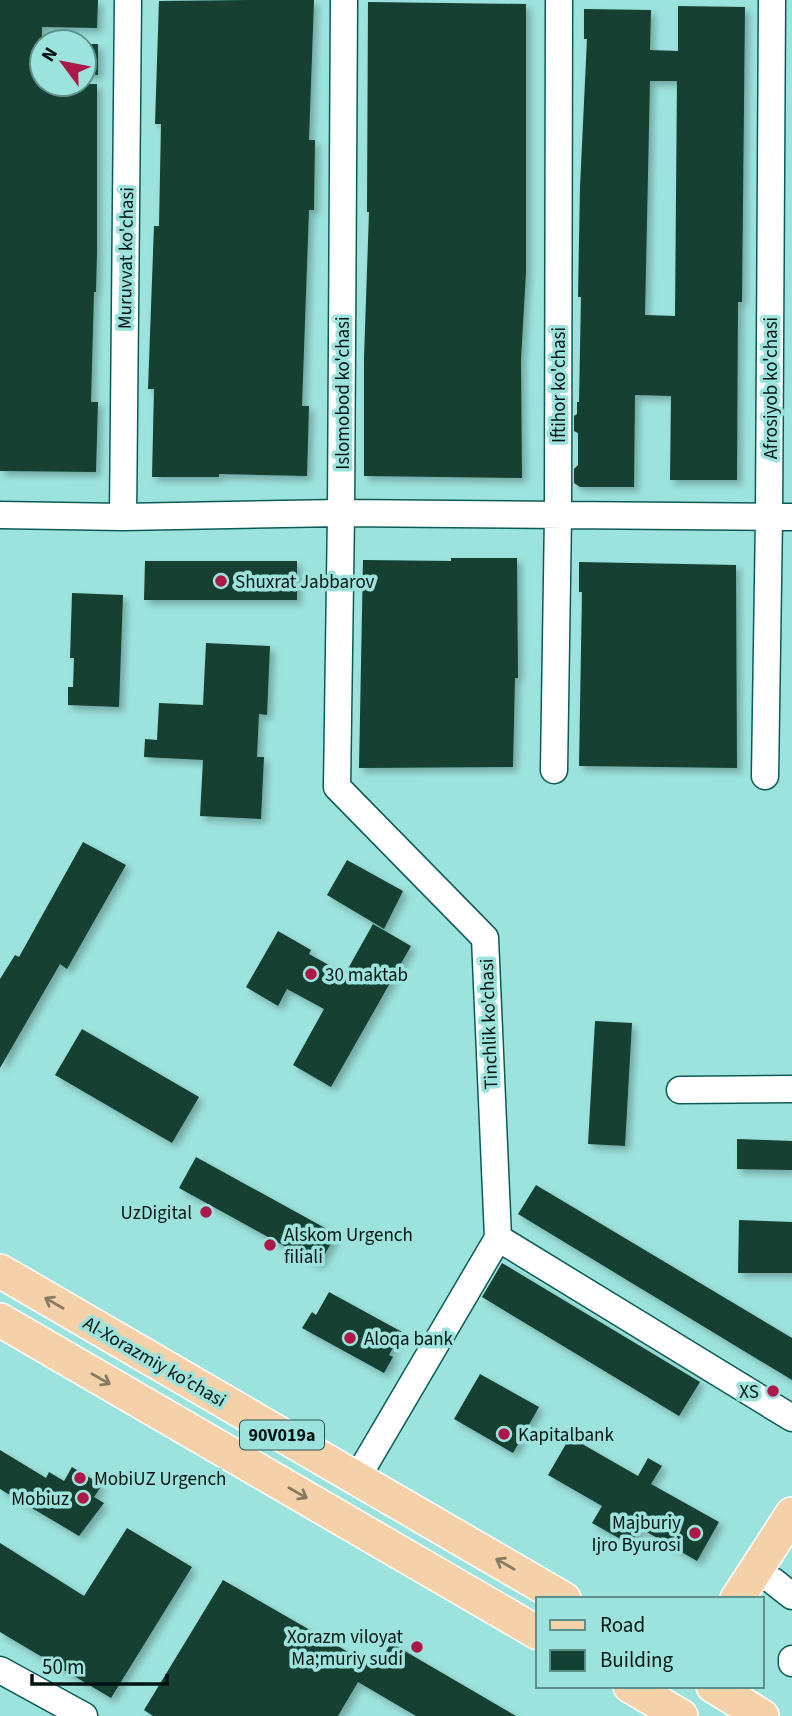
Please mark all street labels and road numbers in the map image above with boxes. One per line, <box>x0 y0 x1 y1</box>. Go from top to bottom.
street label: Muruvvat ko'chasi <box>112 187 141 329</box>
street label: Islomobod ko'chasi <box>330 316 357 470</box>
street label: Afrosiyob ko'chasi <box>758 317 785 459</box>
street label: Iftihor ko'chasi <box>546 327 573 443</box>
street label: Tinchlik ko'chasi <box>474 958 505 1090</box>
street label: Al-Xorazmiy ko’chasi <box>78 1310 231 1414</box>
road number: 90V019a <box>240 1420 324 1450</box>

